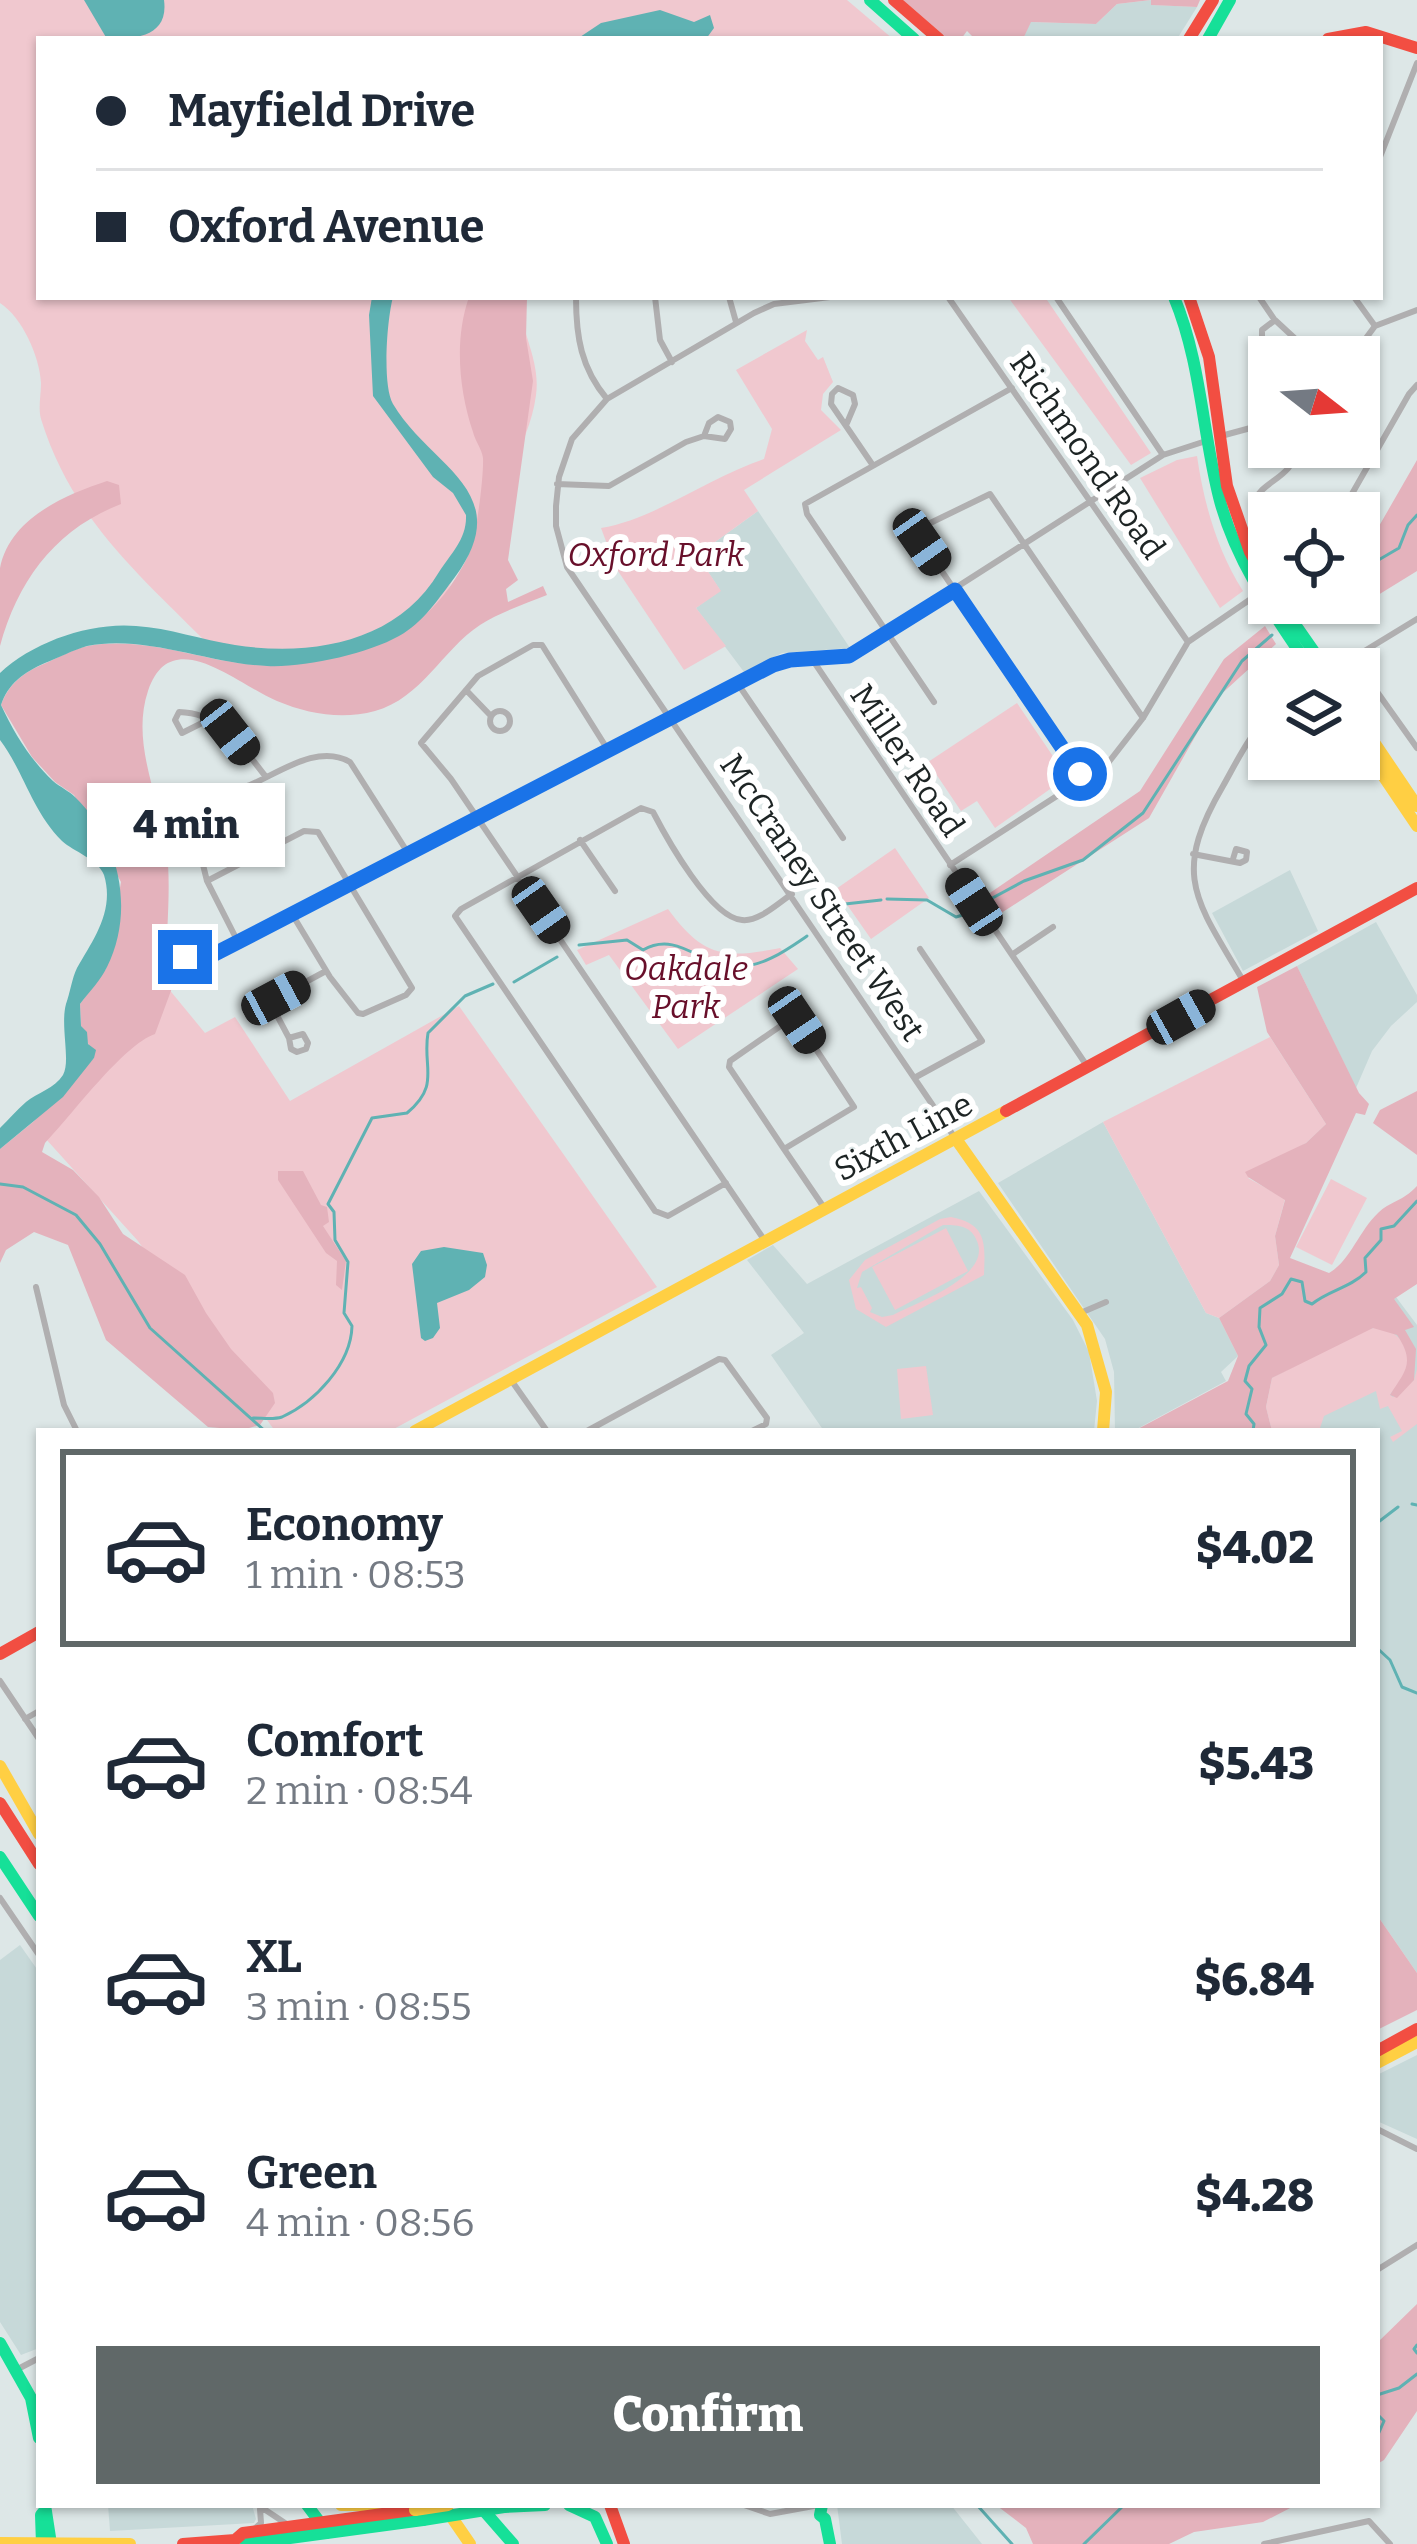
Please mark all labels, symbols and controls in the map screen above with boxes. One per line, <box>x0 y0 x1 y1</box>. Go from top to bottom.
text: Mayfield Drive <box>168 84 475 138</box>
text: Oxford Avenue <box>168 200 484 254</box>
north arrow <box>1248 336 1380 468</box>
map controls <box>1248 336 1380 780</box>
street label: Richmond Road <box>1001 345 1173 567</box>
button: locate <box>1248 492 1380 624</box>
car <box>887 502 957 582</box>
park label: Oxford Park <box>568 535 746 575</box>
button: layers <box>1248 648 1380 780</box>
street label: Miller Road <box>842 677 973 844</box>
car <box>194 693 266 771</box>
street label: McCraney Street West <box>711 747 933 1048</box>
route start <box>1053 747 1107 801</box>
callout: 4 min <box>86 783 284 867</box>
text: 4 min <box>133 802 239 848</box>
car <box>939 862 1009 942</box>
car <box>506 870 576 950</box>
route end <box>158 930 212 984</box>
park label: Oakdale Park <box>624 949 748 1027</box>
car <box>236 965 316 1031</box>
car <box>762 980 832 1060</box>
car <box>1141 984 1221 1050</box>
street label: Sixth Line <box>827 1084 979 1190</box>
icon: car <box>102 1494 210 1602</box>
text: Economy <box>246 1498 443 1552</box>
text: $4.02 <box>1196 1521 1314 1575</box>
text: 1 min · 08:53 <box>246 1552 466 1598</box>
icon: car <box>102 1710 210 1818</box>
text: Comfort <box>246 1714 424 1768</box>
text: $5.43 <box>1199 1737 1314 1791</box>
text: 2 min · 08:54 <box>246 1768 473 1814</box>
icon: car <box>102 1926 210 2034</box>
text: XL <box>246 1930 302 1984</box>
text: $6.84 <box>1194 1953 1314 2007</box>
text: 3 min · 08:55 <box>246 1984 472 2030</box>
icon: car <box>102 2142 210 2250</box>
text: Green <box>246 2146 377 2200</box>
text: $4.28 <box>1195 2169 1314 2223</box>
text: 4 min · 08:56 <box>246 2200 474 2246</box>
button: Confirm <box>96 2346 1320 2484</box>

